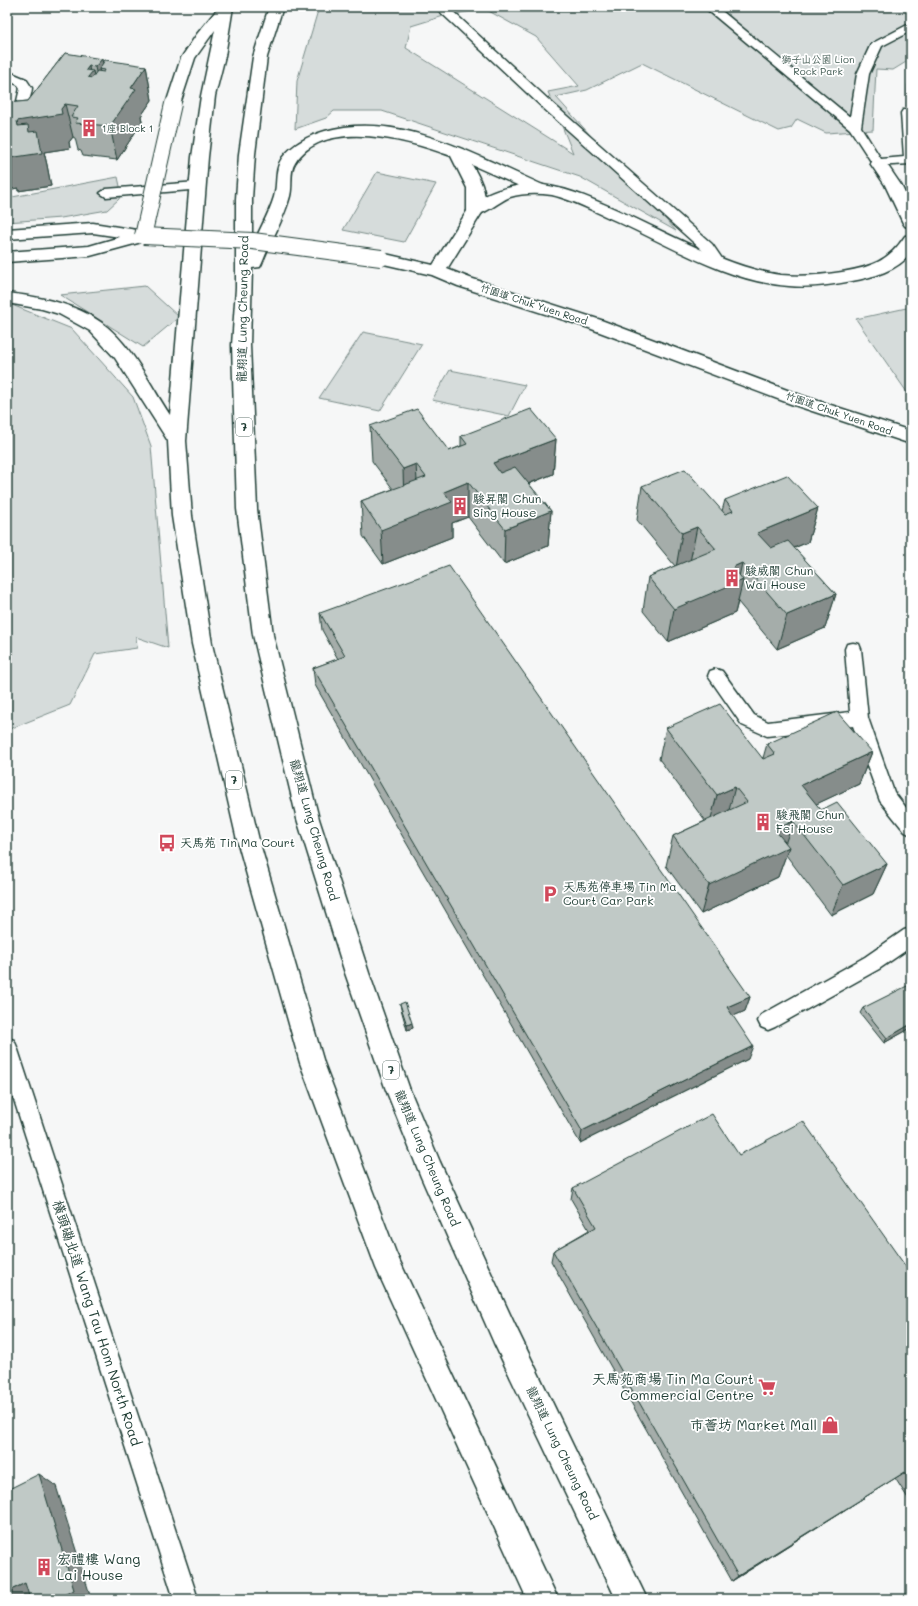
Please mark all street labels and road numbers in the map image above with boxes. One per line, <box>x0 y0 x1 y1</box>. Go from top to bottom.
street label: 龍翔道 Lung Cheung Road <box>233 235 251 383</box>
street label: 竹園道 Chuk Yuen Road <box>479 280 589 328</box>
street label: 竹園道 Chuk Yuen Road <box>784 388 894 438</box>
road number: 7 <box>236 418 252 436</box>
street label: 龍翔道 Lung Cheung Road <box>287 757 343 903</box>
road number: 7 <box>226 771 242 789</box>
road number: 7 <box>383 1061 399 1079</box>
street label: 龍翔道 Lung Cheung Road <box>392 1087 464 1229</box>
street label: 橫頭磡北道 Wang Tau Hom North Road <box>49 1197 146 1448</box>
street label: 龍翔道 Lung Cheung Road <box>524 1383 602 1522</box>

